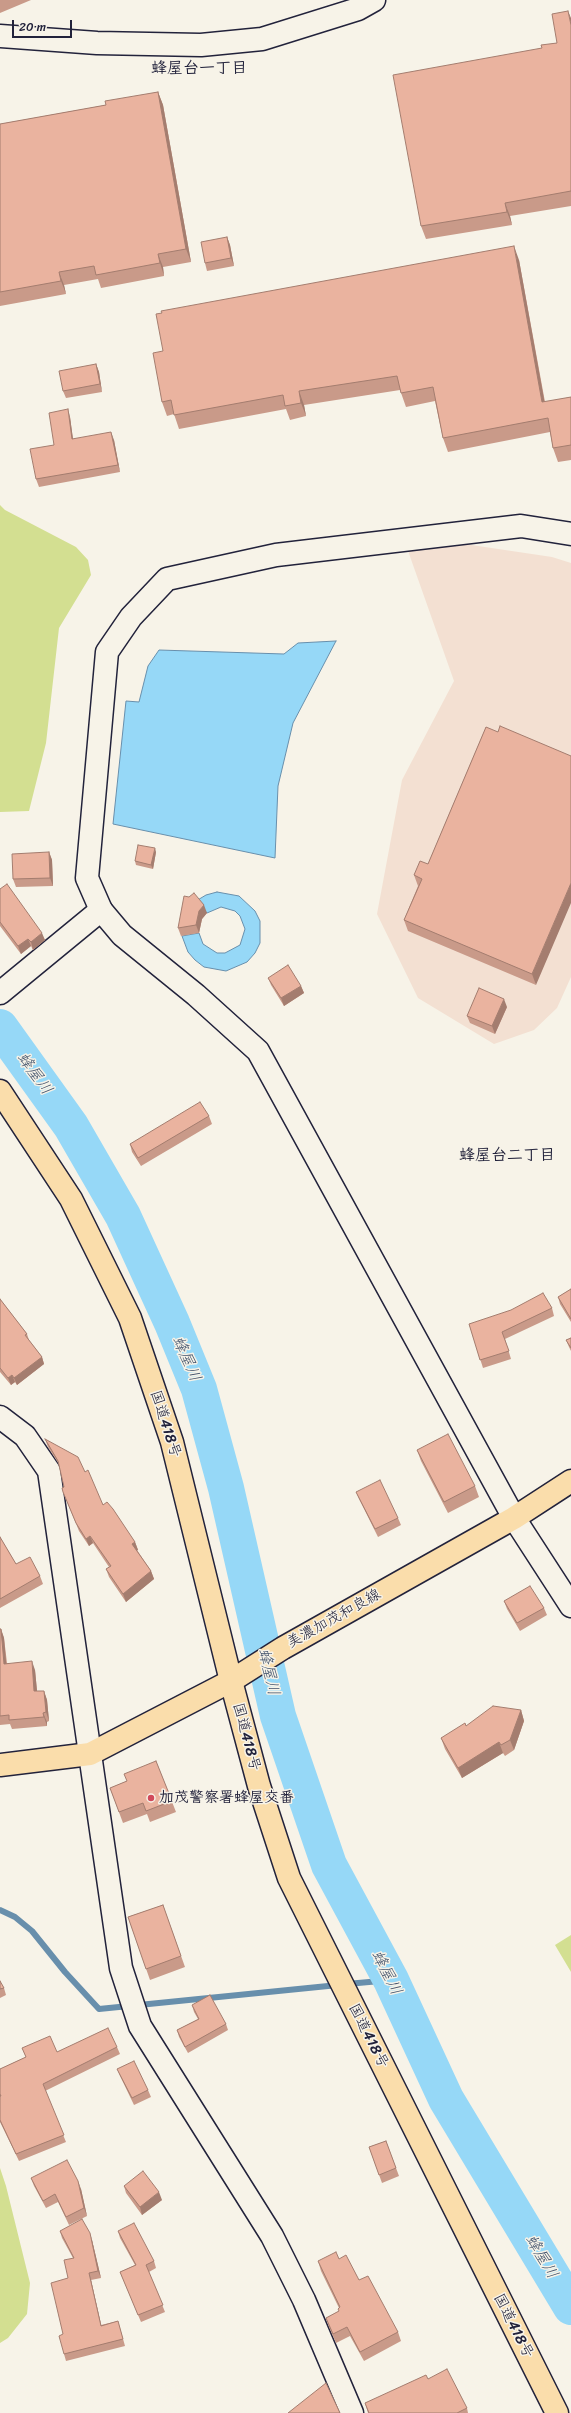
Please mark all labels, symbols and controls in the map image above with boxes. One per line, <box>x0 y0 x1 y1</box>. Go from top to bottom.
scale bar <box>14 12 74 38</box>
text: 20 m <box>19 16 46 38</box>
district label: 蜂屋台一丁目 <box>151 59 247 79</box>
water label: 蜂屋川 <box>12 1049 56 1099</box>
district label: 蜂屋台二丁目 <box>459 1146 555 1166</box>
water label: 蜂屋川 <box>167 1333 205 1385</box>
street label: 国道418号 <box>146 1388 184 1460</box>
street label: 美濃加茂和良線 <box>284 1586 384 1652</box>
water label: 蜂屋川 <box>253 1646 283 1698</box>
street label: 国道418号 <box>228 1701 264 1773</box>
place label: 加茂警察署蜂屋交番 <box>159 1789 294 1807</box>
marker: 加茂警察署蜂屋交番 <box>146 1793 156 1803</box>
water label: 蜂屋川 <box>367 1947 405 1999</box>
street label: 国道418号 <box>344 2001 392 2071</box>
water label: 蜂屋川 <box>520 2231 562 2283</box>
street label: 国道418号 <box>489 2291 537 2361</box>

